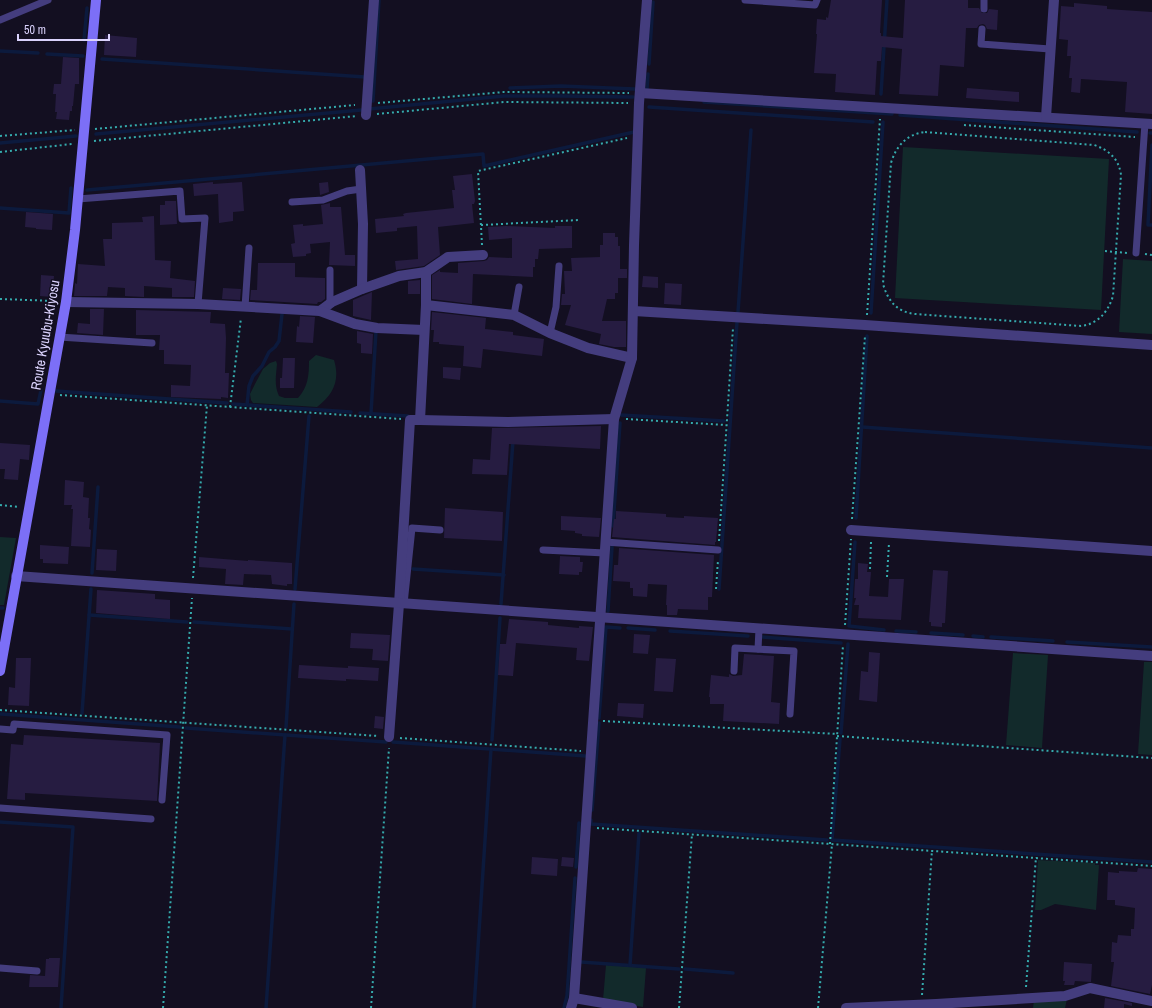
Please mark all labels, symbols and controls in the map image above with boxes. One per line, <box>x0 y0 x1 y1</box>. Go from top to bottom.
scale bar <box>18 16 109 42</box>
text: 50 m <box>24 22 46 38</box>
street label: Route Kyuubu-Kiyosu <box>26 278 64 392</box>

